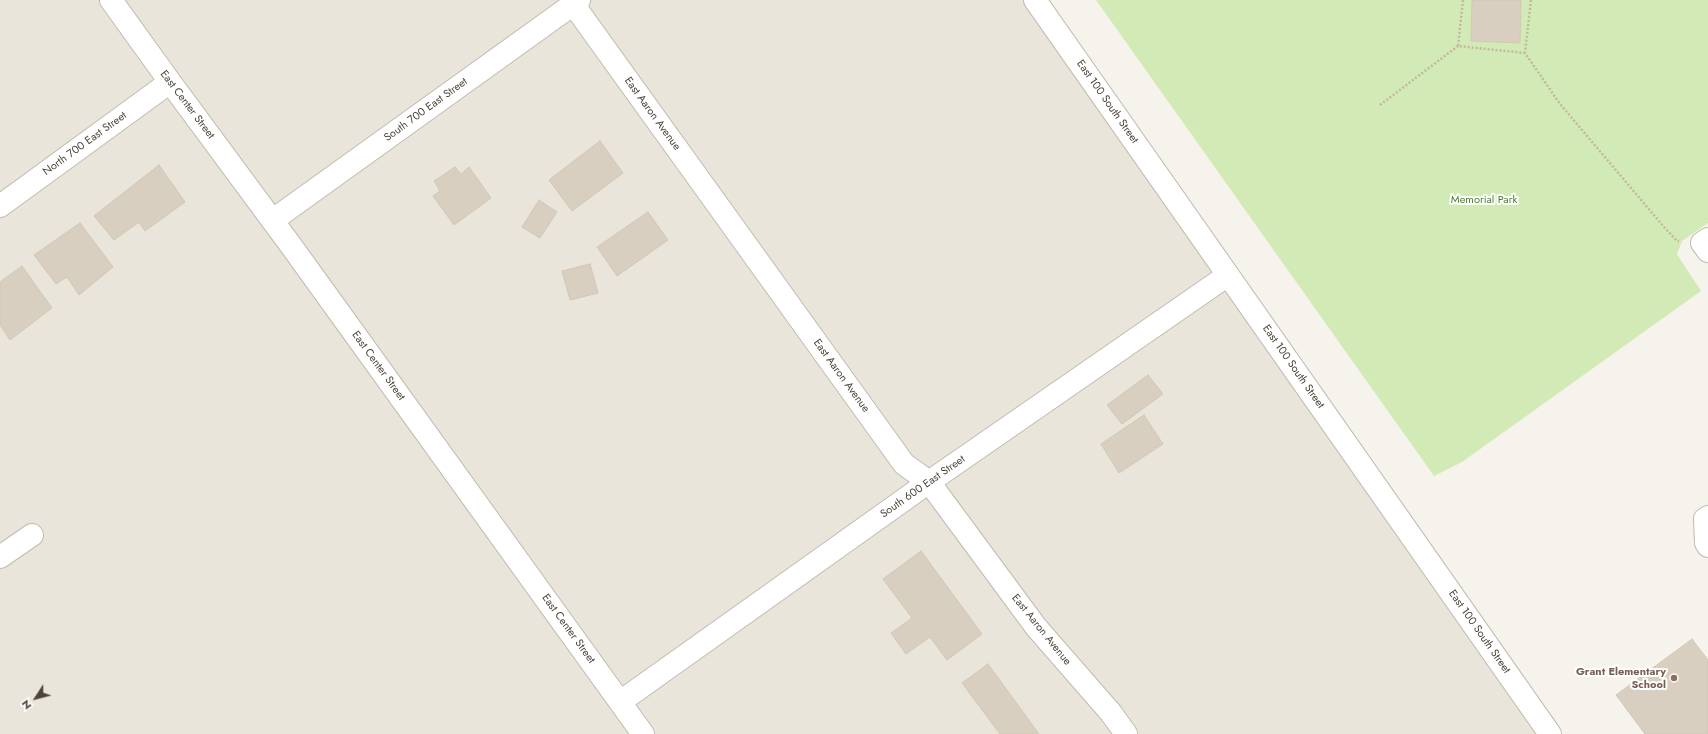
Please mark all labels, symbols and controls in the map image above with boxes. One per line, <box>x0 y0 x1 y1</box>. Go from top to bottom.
street label: East 100 South Street <box>1073 58 1141 146</box>
street label: East Center Street <box>157 68 217 142</box>
street label: South 700 East Street <box>382 75 470 145</box>
street label: East Aaron Avenue <box>621 75 683 153</box>
street label: North 700 East Street <box>41 109 129 179</box>
park label: Memorial Park <box>1451 193 1517 207</box>
street label: East 100 South Street <box>1259 323 1327 411</box>
street label: East Center Street <box>348 329 408 403</box>
street label: East Aaron Avenue <box>810 337 872 415</box>
street label: South 600 East Street <box>878 453 968 521</box>
street label: East 100 South Street <box>1445 588 1513 676</box>
street label: East Center Street <box>538 592 598 666</box>
street label: East Aaron Avenue <box>1008 592 1074 668</box>
place label: Grant Elementary School <box>1576 665 1666 691</box>
marker: Grant Elementary School <box>1669 673 1679 683</box>
north arrow <box>16 678 56 718</box>
text: N <box>17 697 35 713</box>

